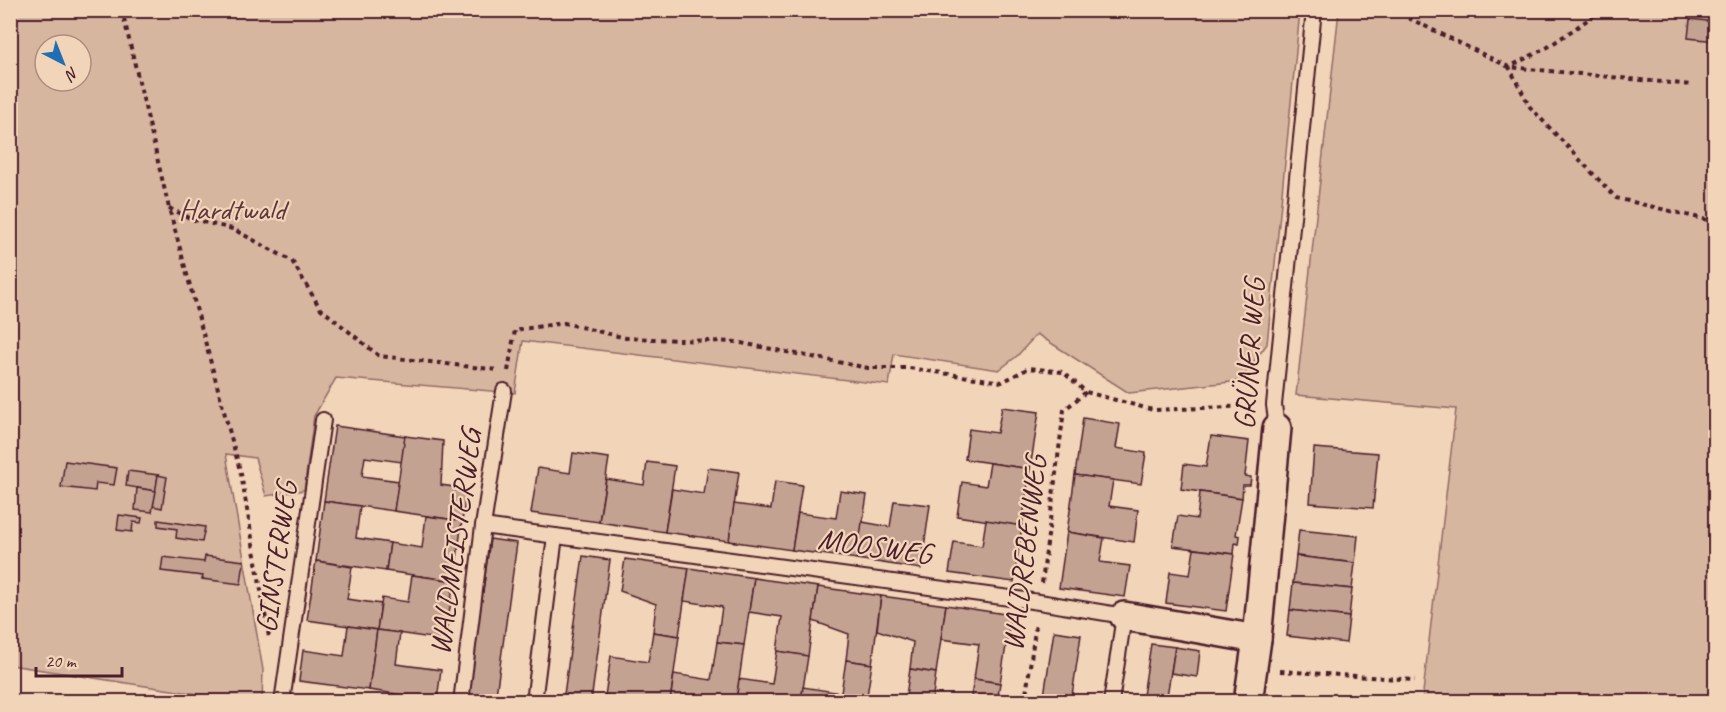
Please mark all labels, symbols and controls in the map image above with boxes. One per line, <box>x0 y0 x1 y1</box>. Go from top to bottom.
north arrow <box>33 33 93 93</box>
text: N <box>60 63 83 86</box>
park label: Hardtwald <box>179 190 290 228</box>
street label: GRÜNER WEG <box>1225 274 1273 431</box>
street label: WALDMEISTERWEG <box>420 423 490 657</box>
street label: WALDREBENWEG <box>993 450 1055 653</box>
street label: GINSTERWEG <box>247 476 306 635</box>
street label: MOOSWEG <box>816 519 938 573</box>
scale bar <box>36 640 122 678</box>
text: 20 m <box>45 650 78 672</box>

